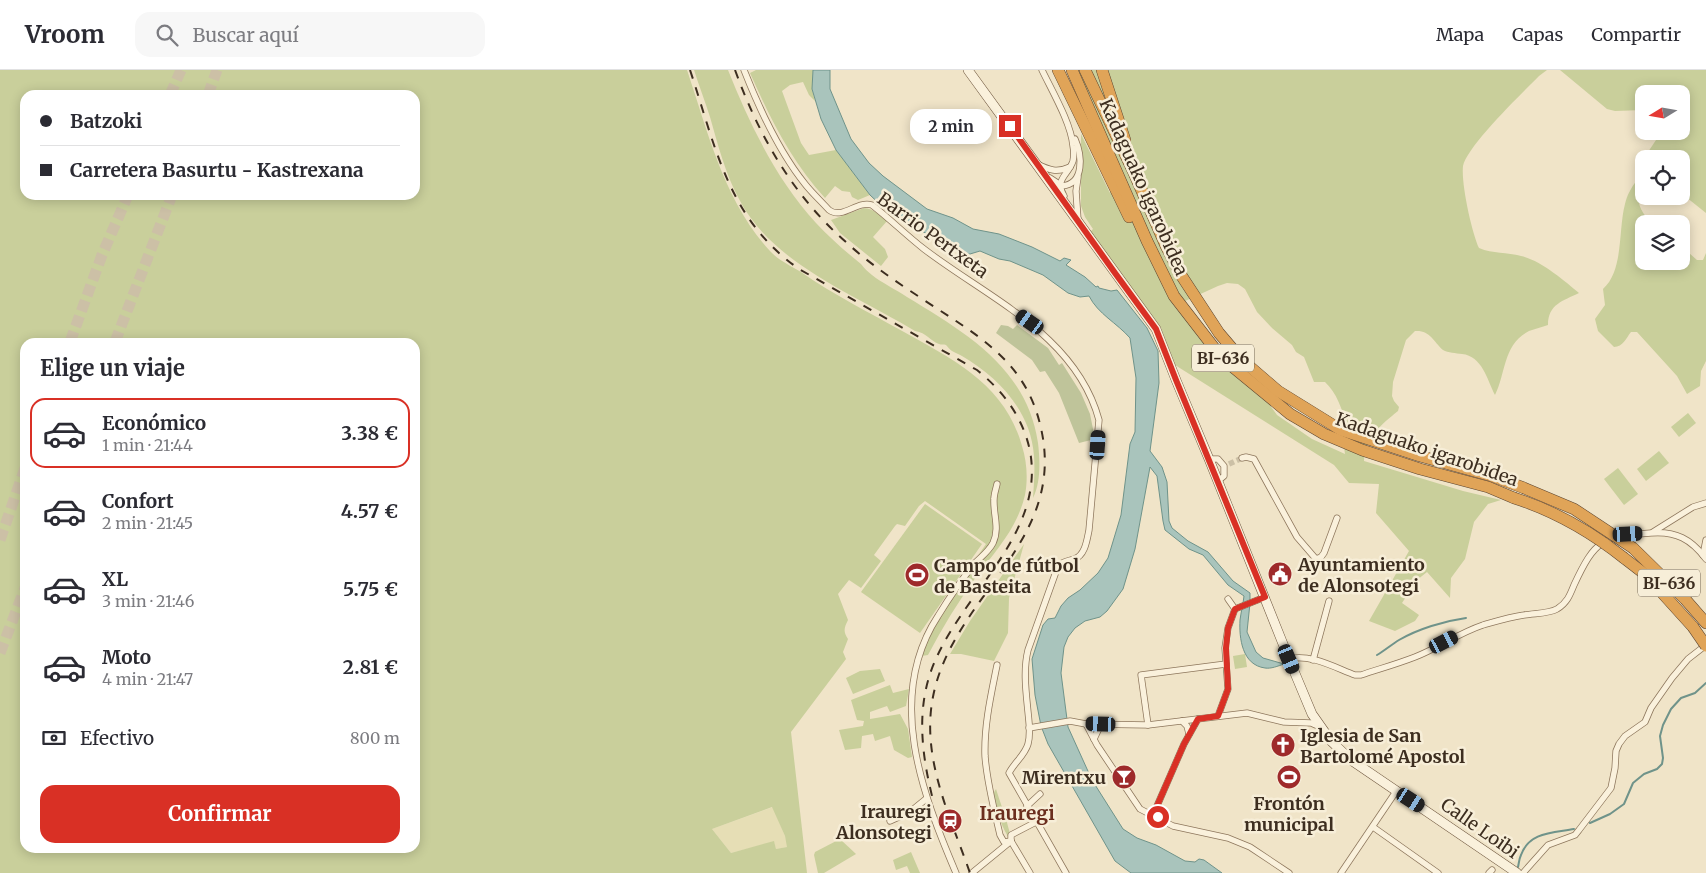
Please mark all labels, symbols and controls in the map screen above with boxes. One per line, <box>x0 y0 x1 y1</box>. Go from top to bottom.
search box <box>135 12 485 57</box>
text: Vroom <box>25 19 105 50</box>
icon: search <box>153 21 181 49</box>
text: Buscar aquí <box>193 23 299 47</box>
text: Mapa <box>1436 23 1484 46</box>
text: Capas <box>1512 23 1563 46</box>
text: Compartir <box>1591 23 1681 46</box>
north arrow <box>1635 85 1690 140</box>
map controls <box>1635 85 1690 270</box>
street label: Kadaguako igarobidea <box>1095 95 1194 280</box>
callout: 2 min <box>910 108 992 144</box>
text: Batzoki <box>70 109 142 133</box>
route end <box>999 115 1021 137</box>
text: 2 min <box>928 116 974 136</box>
button: locate <box>1635 150 1690 205</box>
text: Carretera Basurtu - Kastrexana <box>70 158 364 182</box>
street label: Barrio Pertxeta <box>873 187 993 283</box>
button: layers <box>1635 215 1690 270</box>
car <box>1013 307 1046 337</box>
road number: BI-636 <box>1192 344 1254 372</box>
text: Elige un viaje <box>40 354 185 382</box>
street label: Kadaguako igarobidea <box>1333 407 1522 491</box>
icon: car <box>42 411 87 456</box>
text: Económico <box>102 411 206 435</box>
text: 3.38 € <box>341 421 398 445</box>
car <box>1089 430 1106 460</box>
text: 1 min · 21:44 <box>102 435 193 455</box>
icon: car <box>42 489 87 534</box>
text: Confort <box>102 489 174 513</box>
text: 4.57 € <box>341 499 398 523</box>
text: 2 min · 21:45 <box>102 513 193 533</box>
car <box>1612 526 1643 542</box>
place label: Ayuntamiento de Alonsotegi <box>1297 553 1425 597</box>
place label: Campo de fútbol de Basteita <box>934 554 1079 598</box>
public building icon: Ayuntamiento de Alonsotegi <box>1267 561 1293 587</box>
sports icon: Campo de fútbol de Basteita <box>904 562 930 588</box>
icon: car <box>42 567 87 612</box>
text: XL <box>102 567 128 591</box>
road number: BI-636 <box>1638 569 1700 596</box>
text: 5.75 € <box>343 577 398 601</box>
text: 3 min · 21:46 <box>102 591 194 611</box>
car <box>1427 629 1460 655</box>
car <box>1276 642 1301 676</box>
icon: car <box>42 645 87 690</box>
text: Moto <box>102 645 151 669</box>
text: 2.81 € <box>343 655 398 679</box>
text: 4 min · 21:47 <box>102 669 193 689</box>
car <box>1085 716 1116 732</box>
icon: cash <box>40 724 68 752</box>
place label: Iglesia de San Bartolomé Apostol <box>1300 724 1465 768</box>
text: Efectivo <box>80 726 154 750</box>
text: 800 m <box>350 728 400 748</box>
church icon: Iglesia de San Bartolomé Apostol <box>1270 732 1296 758</box>
bar icon: Mirentxu <box>1111 764 1137 790</box>
sports icon: Frontón municipal <box>1276 764 1302 790</box>
place label: Mirentxu <box>1022 766 1106 789</box>
button: Confirmar <box>40 785 400 843</box>
car <box>1394 786 1427 814</box>
place label: Frontón municipal <box>1244 792 1334 836</box>
street label: Calle Loibi <box>1436 793 1524 863</box>
place label: Irauregi Alonsotegi <box>835 800 932 844</box>
district label: Irauregi <box>979 801 1055 825</box>
route start <box>1147 806 1169 828</box>
station icon: Irauregi Alonsotegi <box>937 808 963 834</box>

